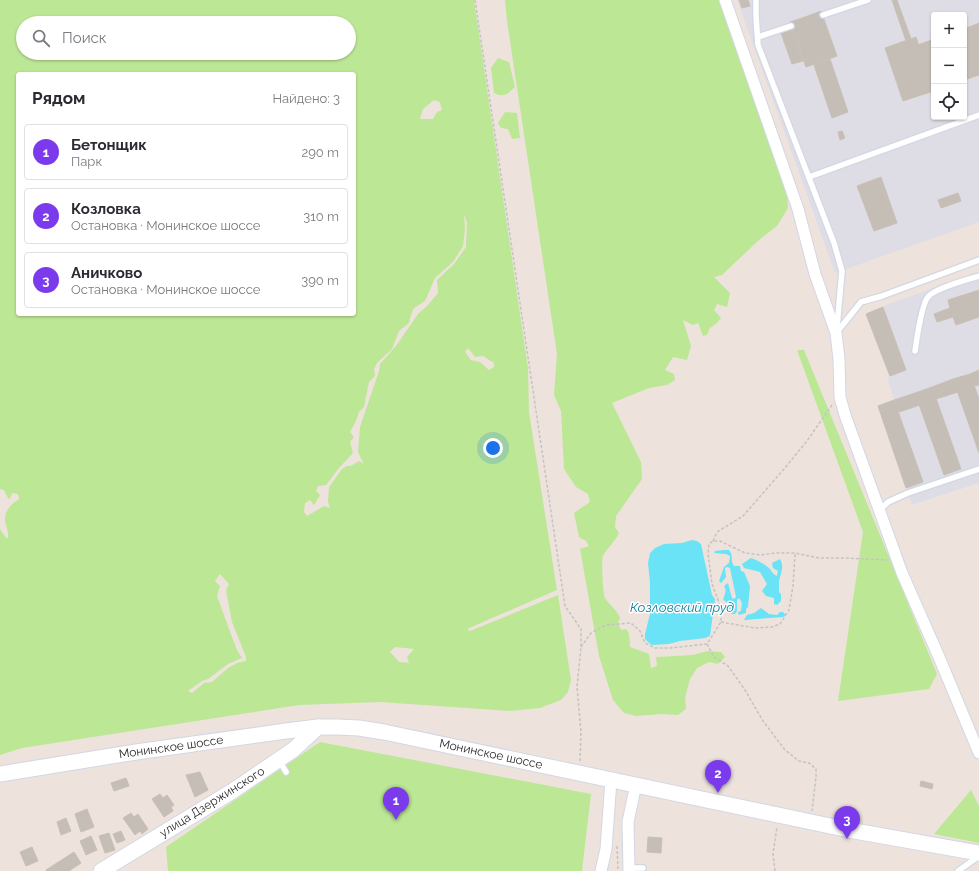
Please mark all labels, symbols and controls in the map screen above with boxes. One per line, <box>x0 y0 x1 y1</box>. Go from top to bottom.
map controls <box>931 12 967 120</box>
button: + <box>931 12 967 48</box>
search box <box>16 16 356 60</box>
icon: search <box>30 27 52 49</box>
text: Поиск <box>62 29 107 47</box>
button: − <box>931 48 967 84</box>
button: locate <box>931 84 967 120</box>
text: Рядом <box>32 88 85 108</box>
text: Найдено: 3 <box>272 91 340 106</box>
text: Бетонщик <box>71 136 147 154</box>
text: 1 <box>43 145 49 160</box>
text: 290 m <box>301 145 339 160</box>
text: Парк <box>71 154 102 169</box>
text: Козловка <box>71 200 141 218</box>
text: 2 <box>42 209 50 224</box>
text: 310 m <box>303 209 339 224</box>
text: Остановка · Монинское шоссе <box>71 218 260 233</box>
text: Аничково <box>71 264 142 282</box>
text: 3 <box>42 273 50 288</box>
text: 390 m <box>301 273 339 288</box>
text: Остановка · Монинское шоссе <box>71 282 260 297</box>
your location <box>483 438 503 458</box>
water label: Козловский пруд <box>630 600 734 615</box>
street label: Монинское шоссе <box>118 733 224 761</box>
street label: Монинское шоссе <box>438 736 544 772</box>
pin: 2 <box>705 760 731 793</box>
street label: улица Дзержинского <box>157 764 267 840</box>
pin: 1 <box>383 787 409 820</box>
pin: 3 <box>834 806 860 839</box>

